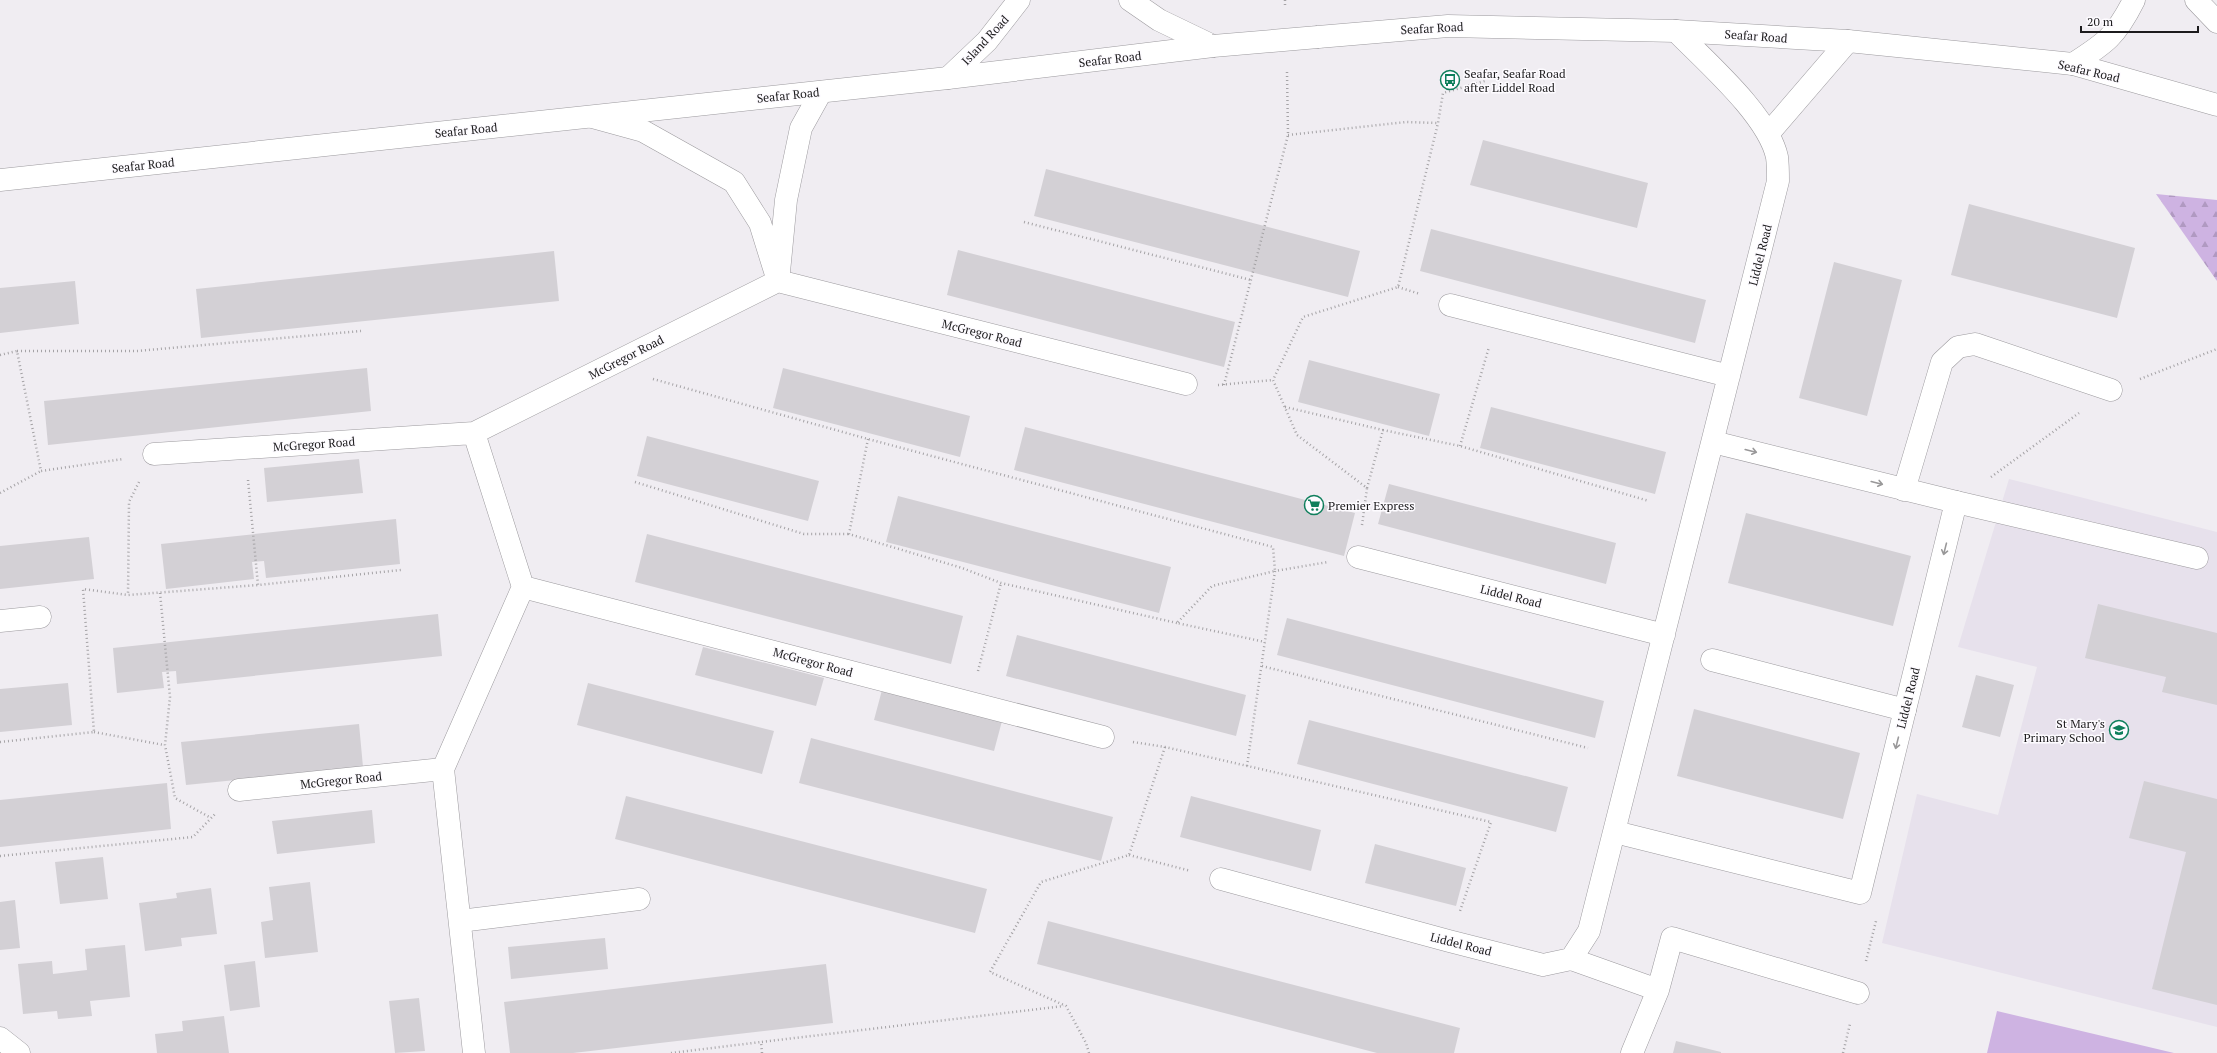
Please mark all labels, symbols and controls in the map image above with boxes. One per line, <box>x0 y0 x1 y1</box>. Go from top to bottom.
scale bar <box>2081 8 2198 34</box>
street label: Island Road <box>958 12 1012 68</box>
text: 20 m <box>2087 14 2114 29</box>
street label: Seafar Road <box>1400 19 1464 37</box>
street label: Seafar Road <box>1724 26 1788 46</box>
street label: Seafar Road <box>1078 48 1143 70</box>
street label: Seafar Road <box>2057 57 2122 85</box>
place label: Seafar, Seafar Road after Liddel Road <box>1464 66 1566 95</box>
bus stop icon: Seafar, Seafar Road after Liddel Road <box>1439 69 1461 91</box>
street label: Seafar Road <box>756 84 820 106</box>
street label: Seafar Road <box>434 119 498 141</box>
street label: Seafar Road <box>111 154 175 176</box>
street label: Liddel Road <box>1745 222 1775 287</box>
street label: McGregor Road <box>940 316 1024 350</box>
street label: McGregor Road <box>586 332 666 382</box>
street label: McGregor Road <box>273 434 356 454</box>
one-way arrow <box>1744 448 1757 456</box>
one-way arrow <box>1870 479 1883 487</box>
supermarket icon: Premier Express <box>1303 494 1325 516</box>
place label: Premier Express <box>1328 498 1414 513</box>
one-way arrow <box>1940 542 1948 555</box>
street label: Liddel Road <box>1479 581 1544 611</box>
street label: McGregor Road <box>771 644 855 680</box>
street label: Liddel Road <box>1893 665 1923 730</box>
place label: St Mary's Primary School <box>2023 716 2105 745</box>
school or university icon: St Mary's Primary School <box>2108 719 2130 741</box>
one-way arrow <box>1892 737 1900 750</box>
street label: McGregor Road <box>299 768 383 792</box>
street label: Liddel Road <box>1429 929 1494 959</box>

